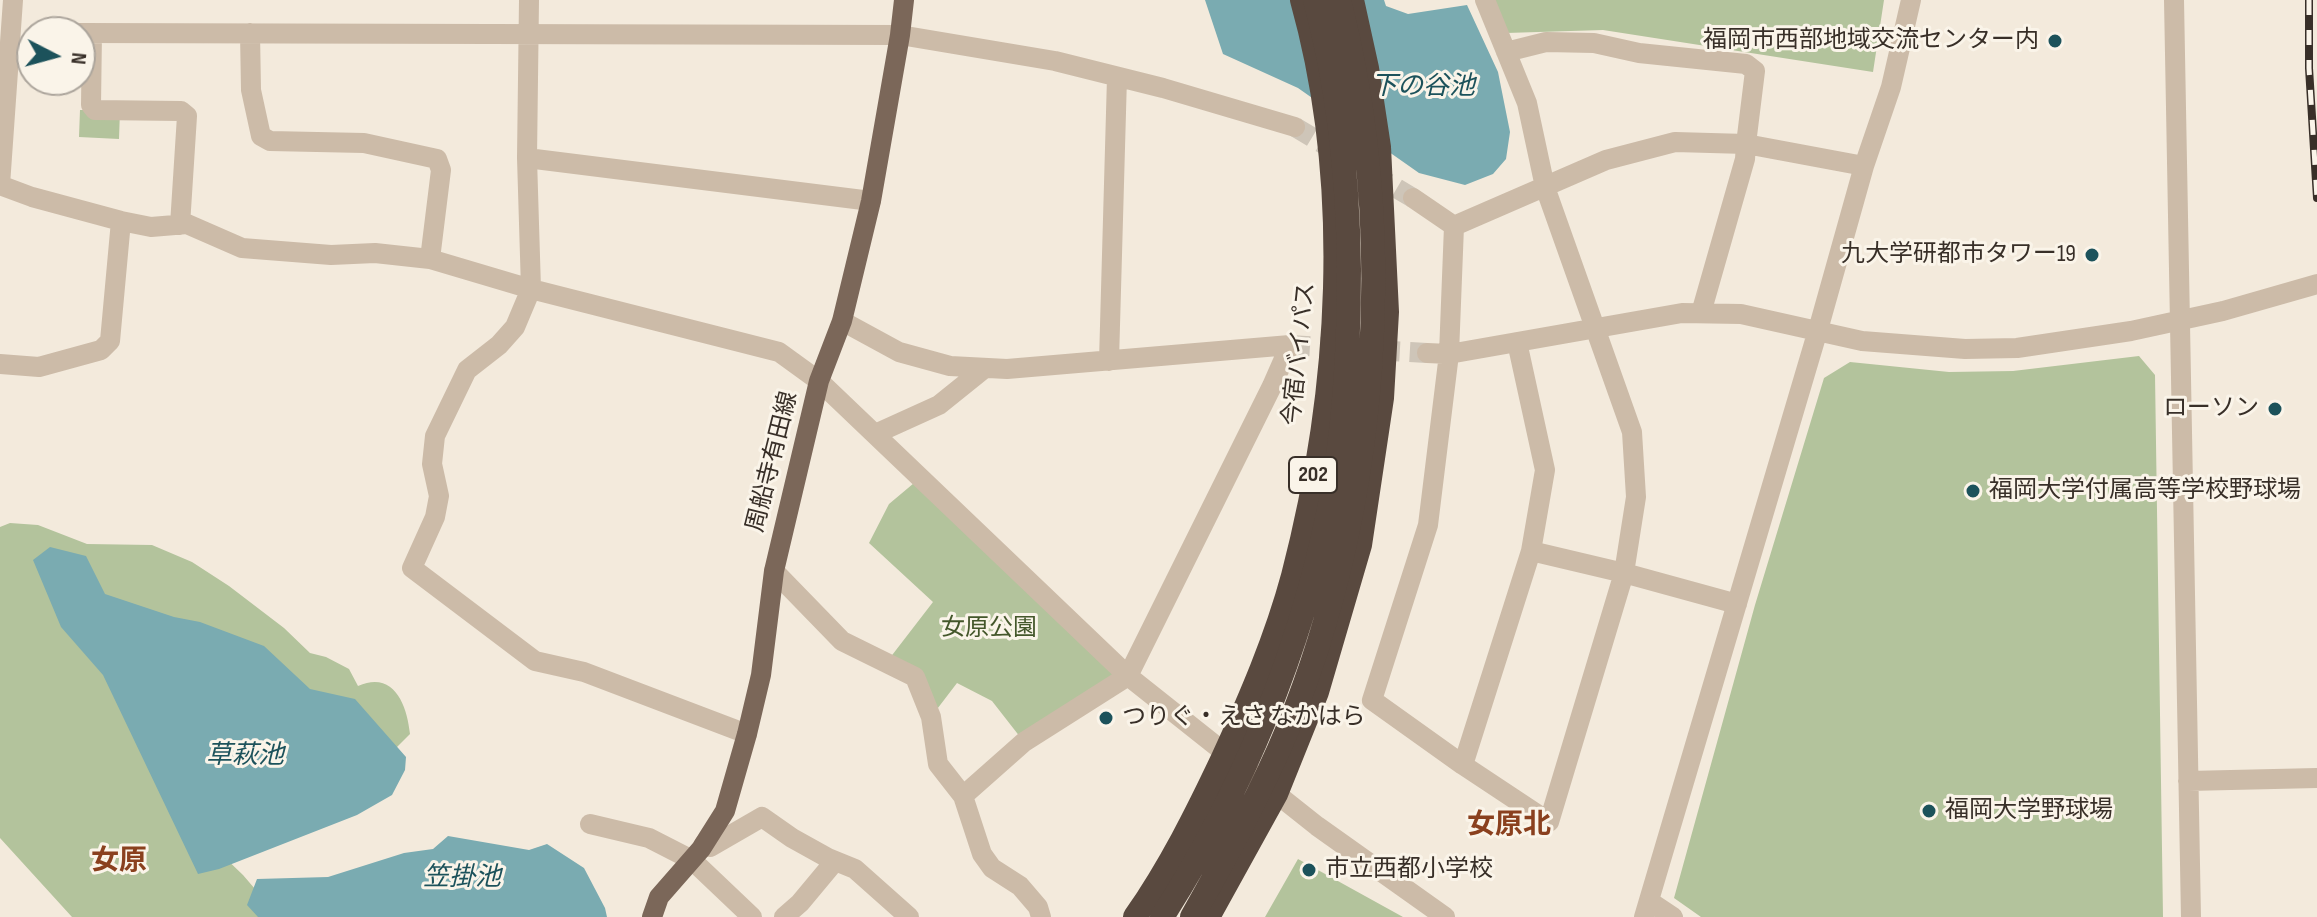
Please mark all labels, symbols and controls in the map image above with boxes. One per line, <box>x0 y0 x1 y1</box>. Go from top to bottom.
north arrow <box>16 16 96 96</box>
place label: 福岡市西部地域交流センター内 <box>1703 27 2039 55</box>
marker: 福岡市西部地域交流センター内 <box>2046 32 2064 50</box>
text: N <box>64 51 92 66</box>
water label: 下の谷池 <box>1371 71 1475 103</box>
place label: 九大学研都市タワー19 <box>1841 241 2076 269</box>
marker: 九大学研都市タワー19 <box>2083 246 2101 264</box>
street label: 今宿バイパス <box>1278 281 1322 427</box>
street label: 周船寺有田線 <box>742 389 804 535</box>
place label: ローソン <box>2163 395 2259 423</box>
marker: ローソン <box>2266 400 2284 418</box>
road number: 202 <box>1289 457 1337 493</box>
place label: 福岡大学付属高等学校野球場 <box>1989 477 2301 505</box>
marker: 福岡大学付属高等学校野球場 <box>1964 482 1982 500</box>
park label: 女原公園 <box>941 615 1037 643</box>
place label: つりぐ・えさ なかはら <box>1122 704 1366 732</box>
marker: つりぐ・えさ なかはら <box>1097 709 1115 727</box>
water label: 草萩池 <box>206 740 284 772</box>
place label: 福岡大学野球場 <box>1945 797 2113 825</box>
marker: 福岡大学野球場 <box>1920 802 1938 820</box>
district label: 女原北 <box>1467 809 1551 843</box>
district label: 女原 <box>91 845 147 879</box>
place label: 市立西都小学校 <box>1325 856 1493 884</box>
marker: 市立西都小学校 <box>1300 861 1318 879</box>
water label: 笠掛池 <box>423 862 501 894</box>

